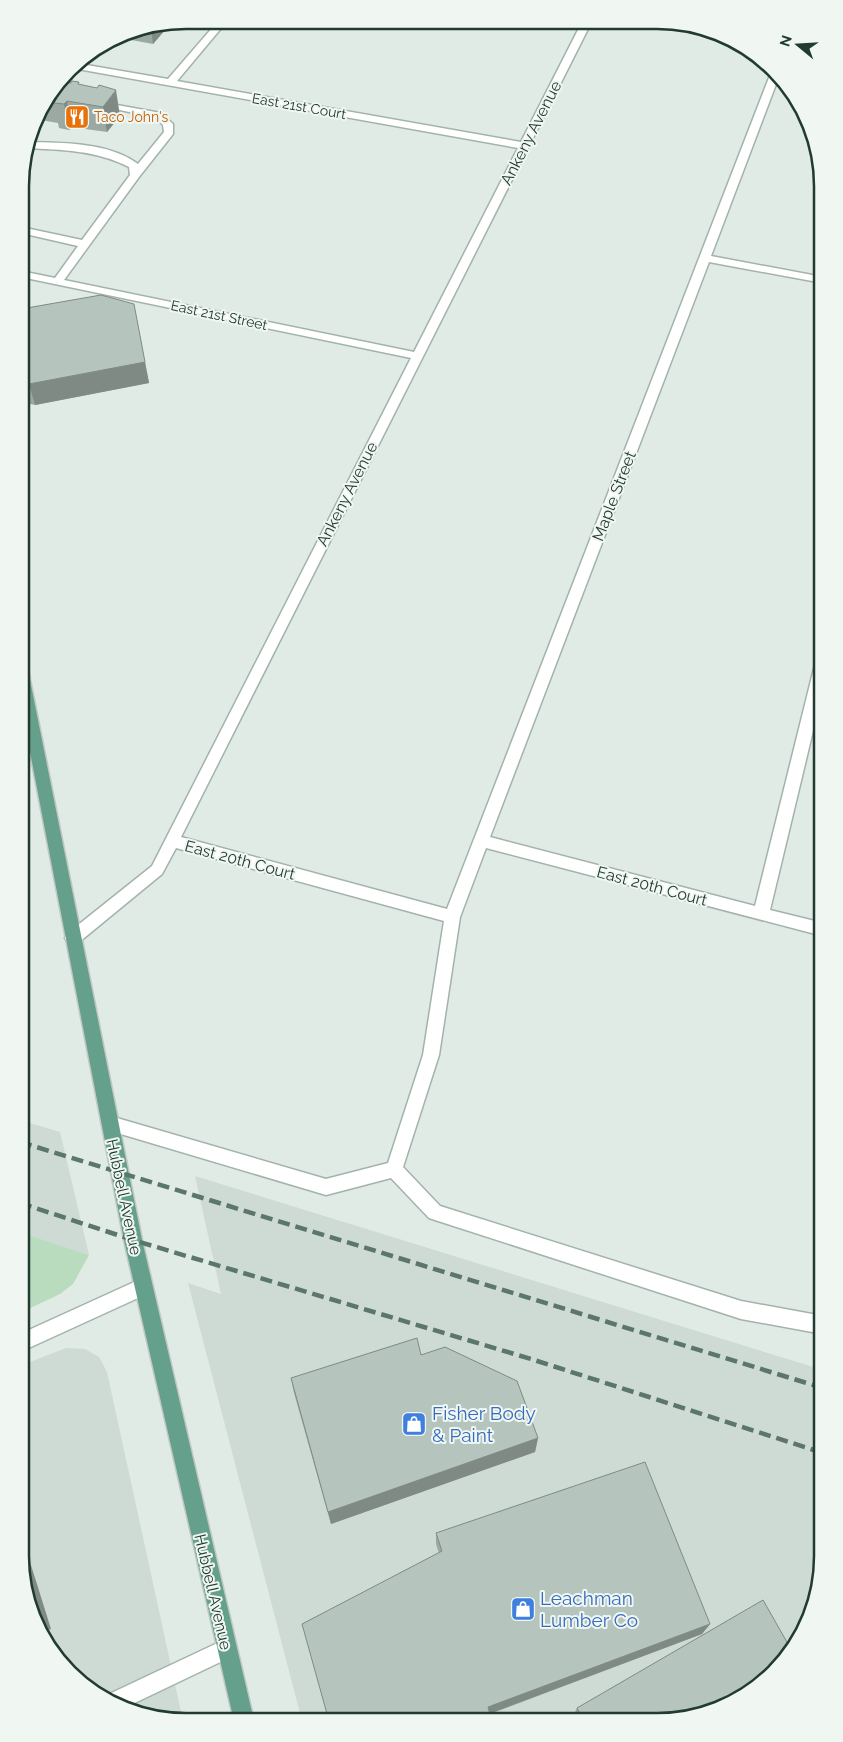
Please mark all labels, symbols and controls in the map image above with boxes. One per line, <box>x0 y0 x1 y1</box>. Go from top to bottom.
north arrow <box>773 20 823 70</box>
text: N <box>776 33 795 49</box>
street label: Ankeny Avenue <box>496 78 566 188</box>
street label: East 21st Court <box>251 90 348 122</box>
restaurant icon: Taco John's <box>64 104 90 130</box>
place label: Taco John's <box>94 109 169 125</box>
street label: East 21st Street <box>169 297 269 333</box>
street label: Ankeny Avenue <box>312 439 382 549</box>
street label: Maple Street <box>588 448 640 544</box>
street label: East 20th Court <box>183 836 298 884</box>
street label: East 20th Court <box>595 862 710 910</box>
street label: Hubbell Avenue <box>102 1137 146 1257</box>
place label: Fisher Body & Paint <box>432 1402 536 1446</box>
shop icon: Fisher Body & Paint <box>401 1411 427 1437</box>
street label: Hubbell Avenue <box>190 1532 236 1652</box>
place label: Leachman Lumber Co <box>540 1587 638 1631</box>
shop icon: Leachman Lumber Co <box>510 1596 536 1622</box>

